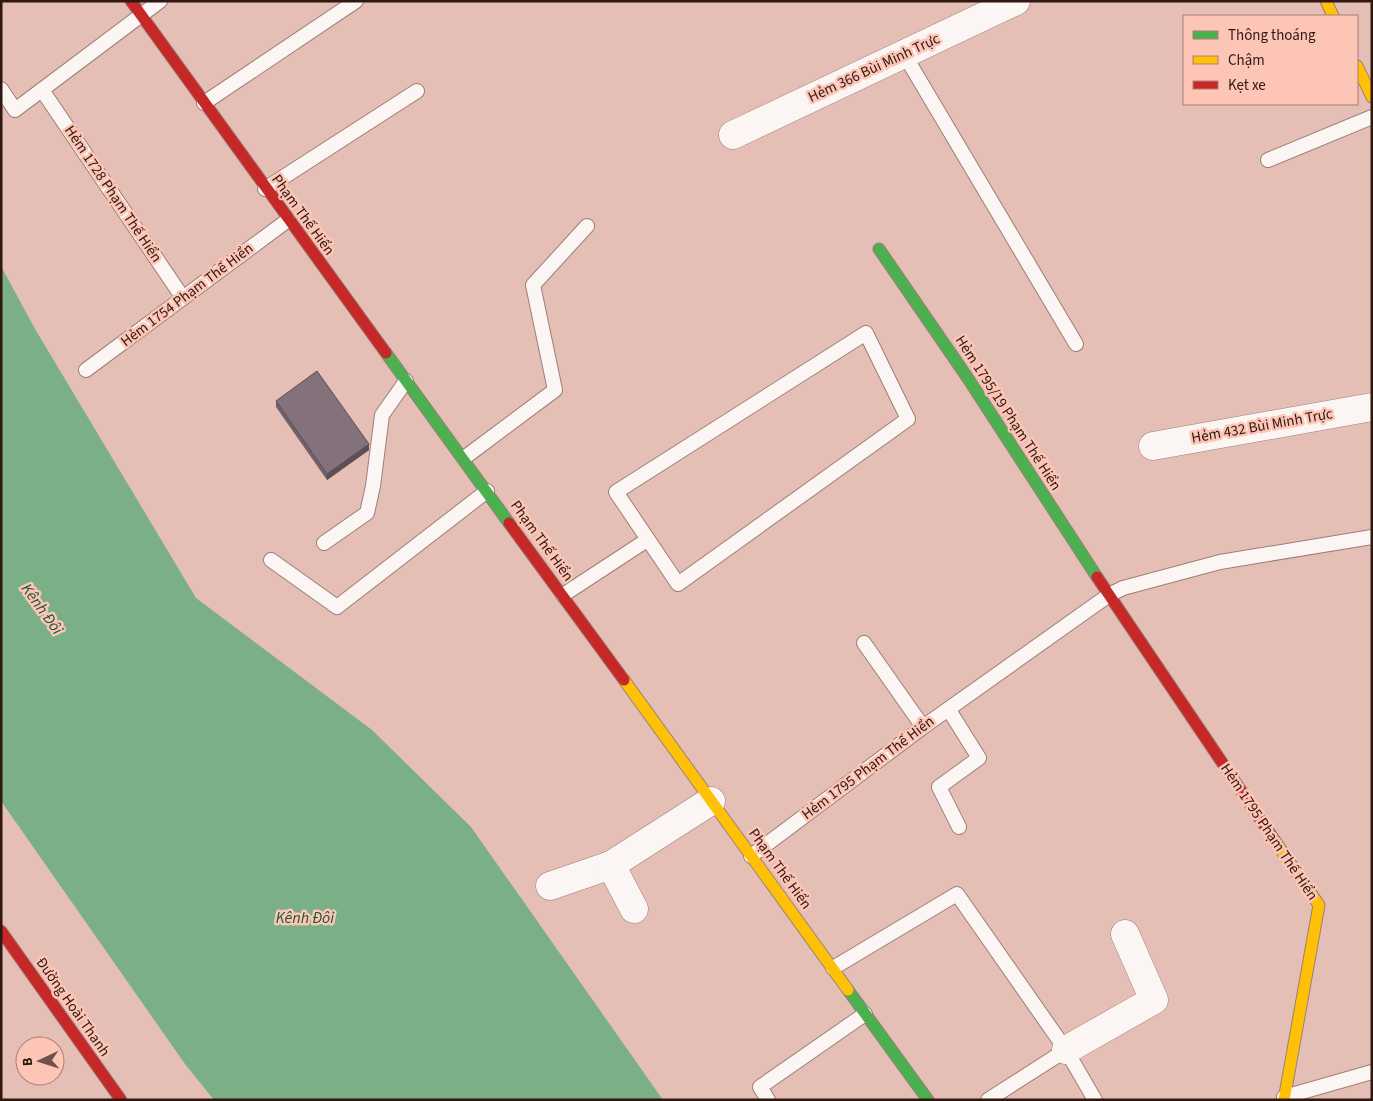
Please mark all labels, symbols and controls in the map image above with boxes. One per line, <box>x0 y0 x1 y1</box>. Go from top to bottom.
legend <box>1183 15 1358 105</box>
text: Thông thoáng <box>1228 25 1316 46</box>
street label: Hẻm 366 Bùi Minh Trực <box>805 28 943 108</box>
text: Chậm <box>1228 50 1265 71</box>
text: Kẹt xe <box>1228 75 1266 96</box>
street label: Hẻm 1728 Phạm Thế Hiển <box>59 121 167 267</box>
street label: Phạm Thế Hiển <box>266 170 340 260</box>
street label: Hẻm 1754 Phạm Thế Hiển <box>116 238 258 352</box>
street label: Hẻm 1795/19 Phạm Thế Hiển <box>950 331 1066 495</box>
street label: Hẻm 432 Bùi Minh Trực <box>1190 403 1334 449</box>
street label: Phạm Thế Hiển <box>505 496 579 586</box>
water label: Kênh Đôi <box>16 579 68 639</box>
street label: Hẻm 1795 Phạm Thế Hiển <box>797 711 939 825</box>
street label: Hẻm 1795 Phạm Thế Hiển <box>1215 759 1323 905</box>
street label: Phạm Thế Hiển <box>743 824 817 914</box>
water label: Kênh Đôi <box>276 907 334 929</box>
street label: Đường Hoài Thanh <box>31 953 115 1061</box>
north arrow <box>15 1036 65 1086</box>
text: B <box>18 1056 38 1067</box>

